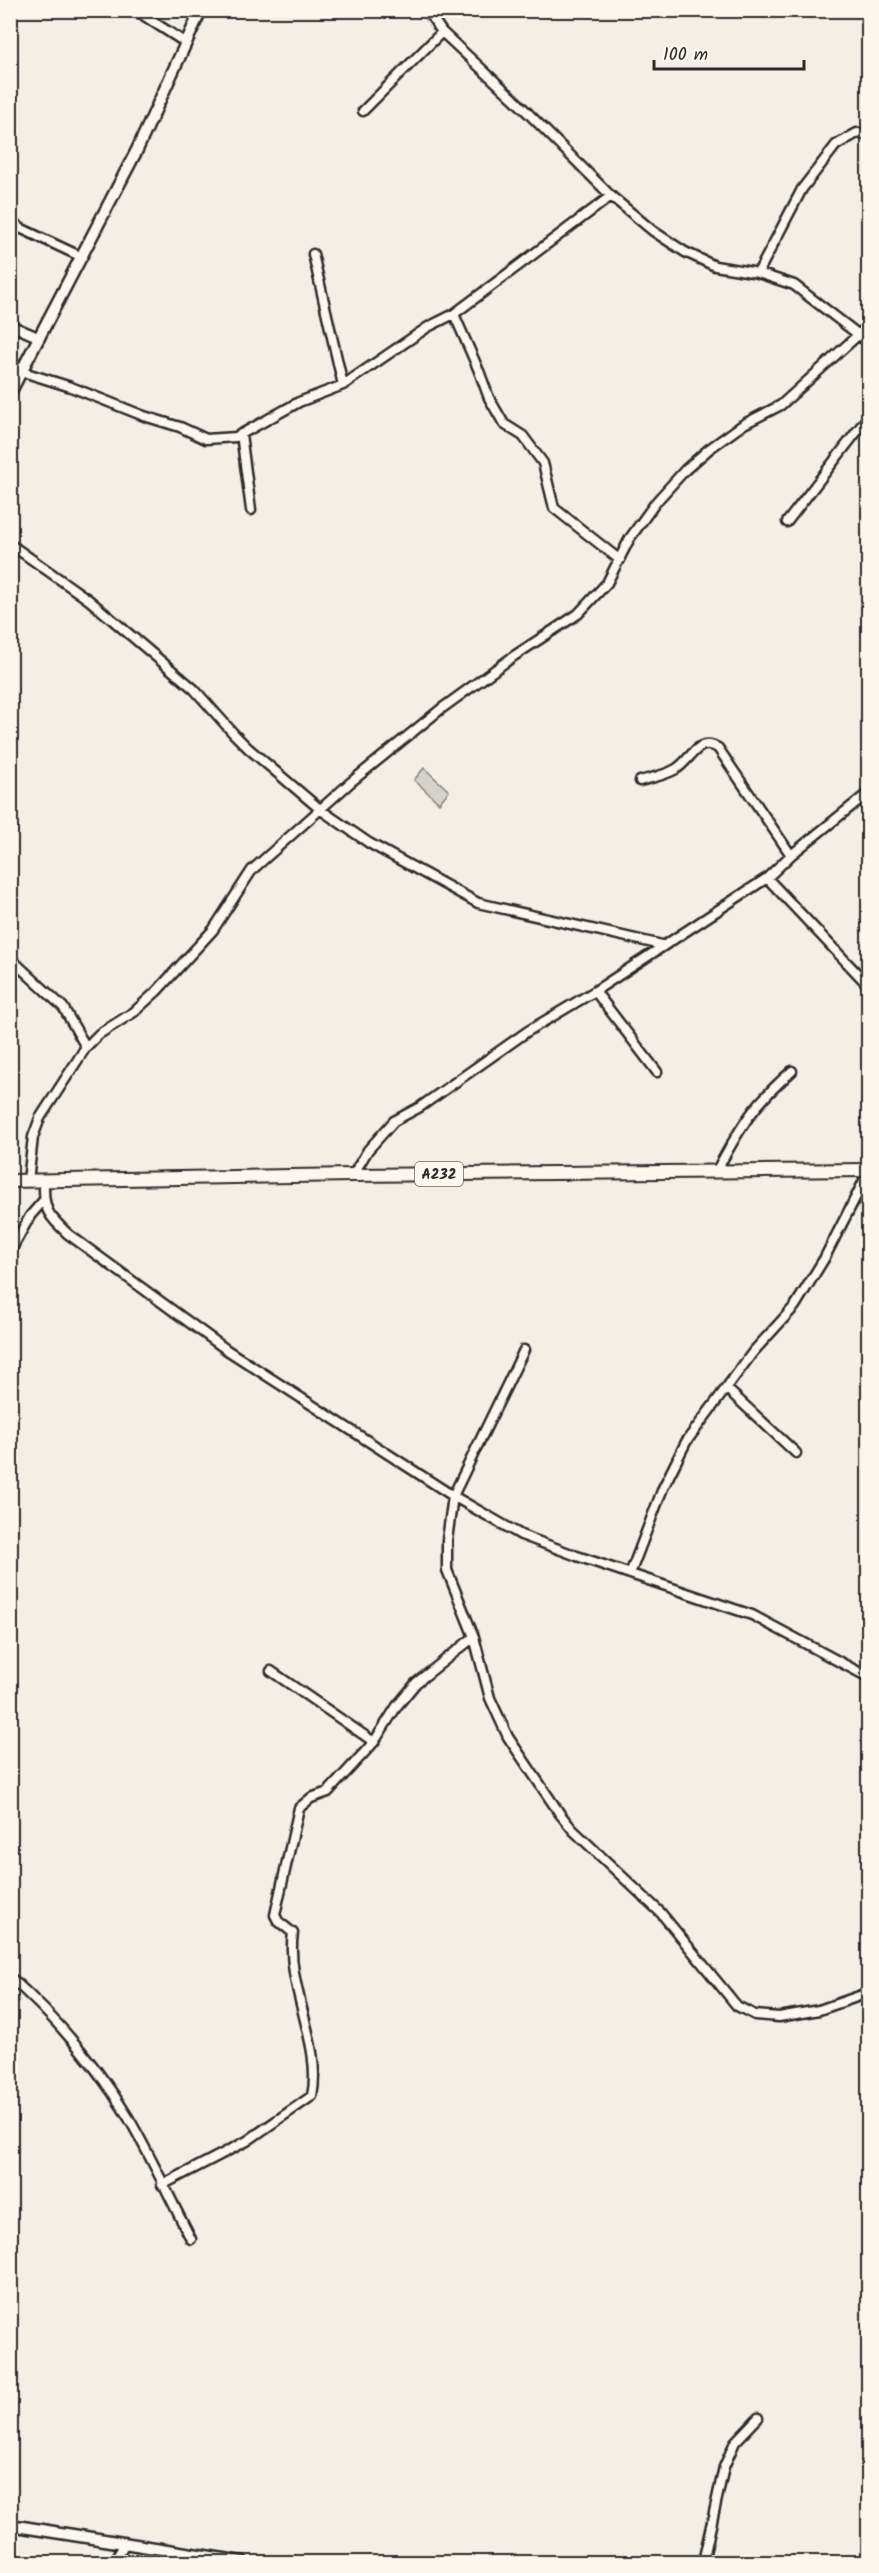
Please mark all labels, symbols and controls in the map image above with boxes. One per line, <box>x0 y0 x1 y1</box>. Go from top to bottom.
scale bar <box>654 33 804 71</box>
text: 100 m <box>663 41 708 70</box>
road number: A232 <box>415 1162 463 1186</box>

